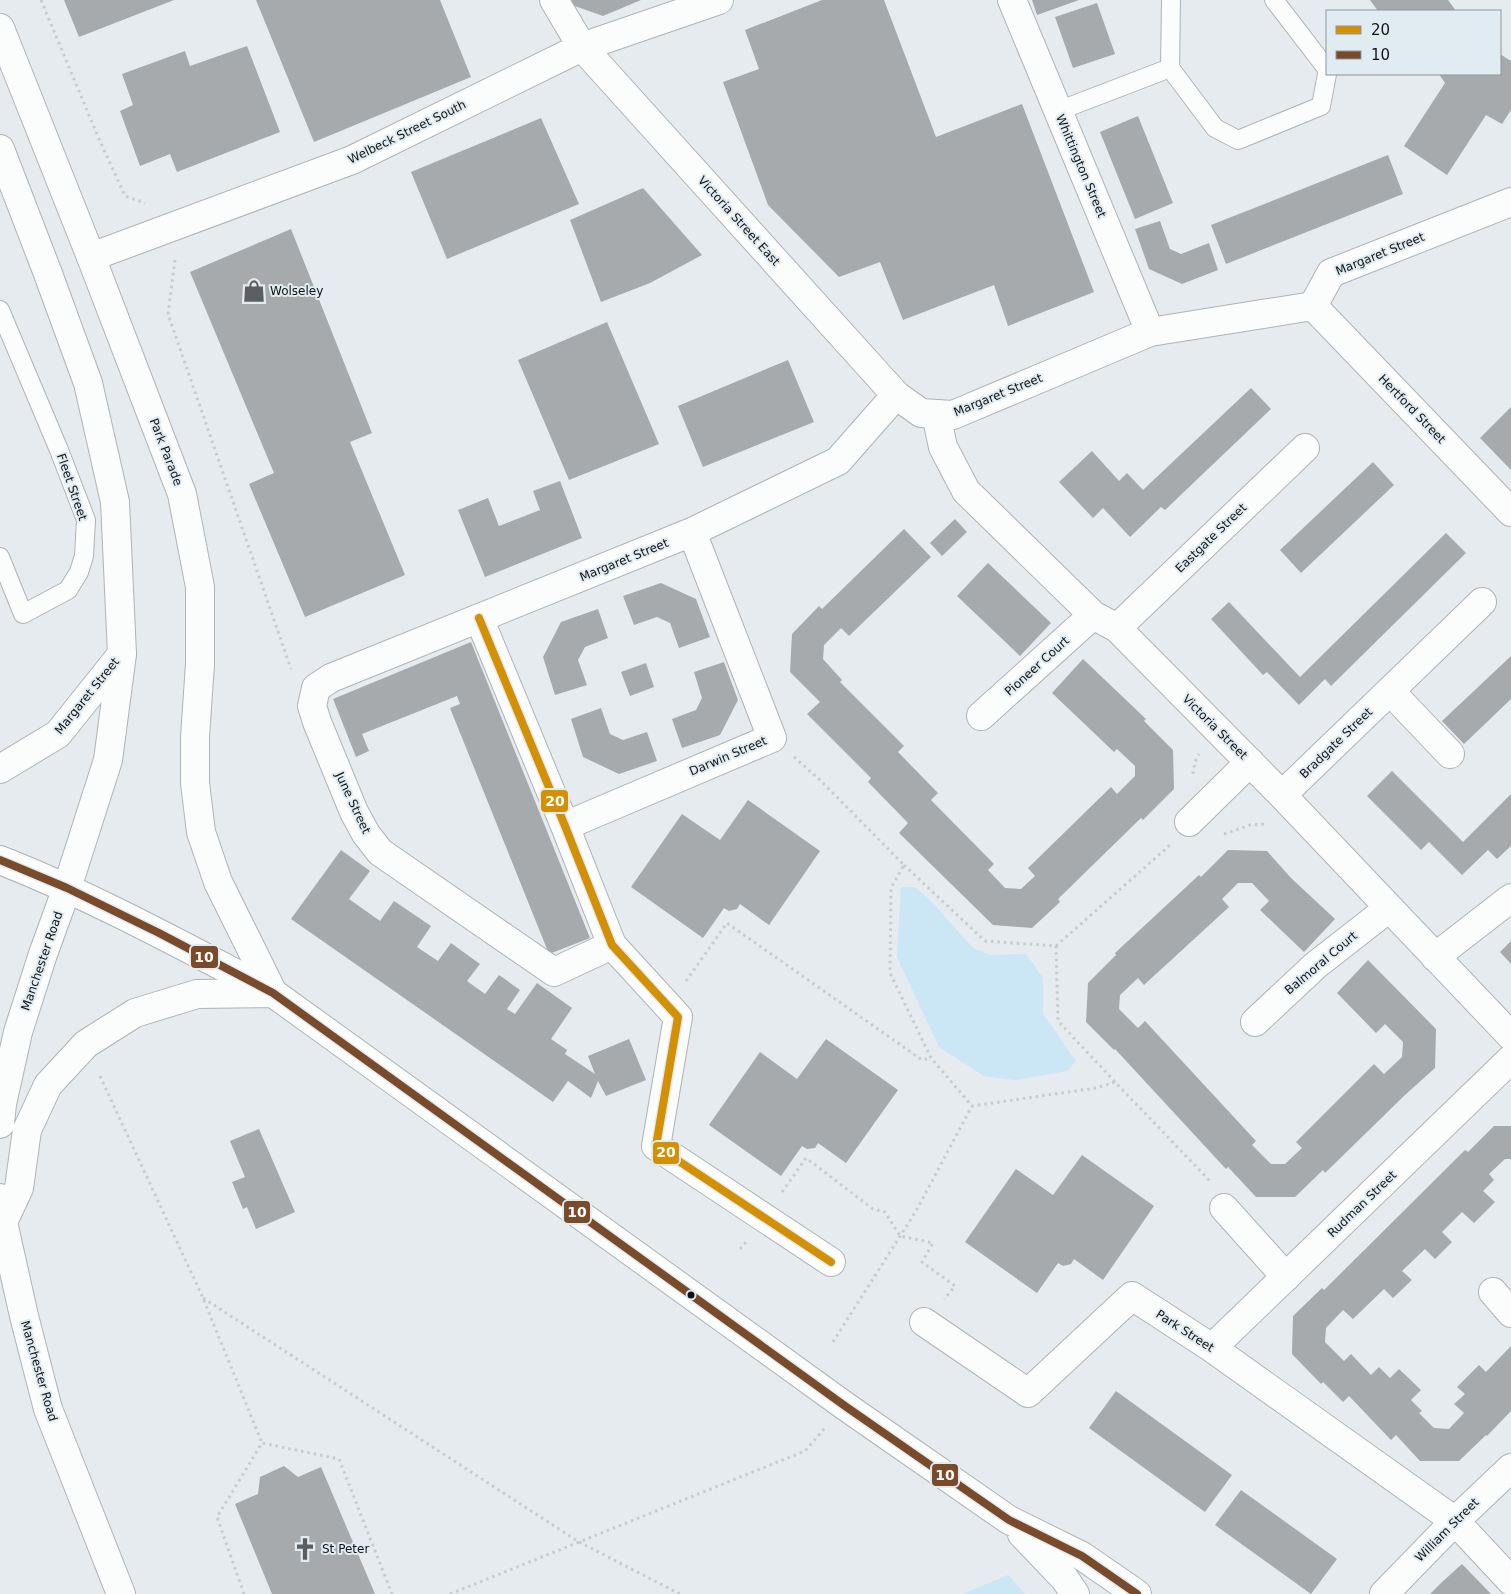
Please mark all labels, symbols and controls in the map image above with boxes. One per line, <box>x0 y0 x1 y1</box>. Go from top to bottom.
legend <box>1326 10 1501 75</box>
text: 20 <box>1371 21 1390 39</box>
text: 10 <box>1371 46 1390 64</box>
street label: Welbeck Street South <box>346 97 468 167</box>
street label: Whittington Street <box>1053 112 1109 220</box>
street label: Victoria Street East <box>695 173 783 269</box>
street label: Margaret Street <box>1334 230 1427 278</box>
shop icon: Wolseley <box>241 278 267 304</box>
place label: Wolseley <box>270 284 323 298</box>
street label: Margaret Street <box>952 371 1045 419</box>
street label: Hertford Street <box>1376 372 1449 447</box>
street label: Park Parade <box>147 416 185 488</box>
street label: Fleet Street <box>54 452 90 523</box>
street label: Eastgate Street <box>1173 500 1250 575</box>
street label: Margaret Street <box>578 536 671 584</box>
street label: Pioneer Court <box>1002 633 1072 699</box>
street label: Margaret Street <box>52 655 122 737</box>
street label: Victoria Street <box>1180 692 1250 762</box>
street label: Bradgate Street <box>1297 705 1375 781</box>
street label: Darwin Street <box>687 733 769 779</box>
street label: June Street <box>332 769 373 836</box>
line badge: 20 <box>540 789 569 813</box>
text: 20 <box>545 793 565 809</box>
street label: Manchester Road <box>18 910 66 1012</box>
street label: Balmoral Court <box>1282 928 1360 997</box>
line badge: 10 <box>190 945 219 969</box>
text: 10 <box>194 949 214 965</box>
line badge: 20 <box>652 1141 680 1165</box>
text: 20 <box>656 1144 676 1160</box>
street label: Rudman Street <box>1325 1168 1399 1240</box>
line badge: 10 <box>563 1200 591 1224</box>
text: 10 <box>567 1204 587 1220</box>
unlabelled marker <box>686 1290 696 1300</box>
street label: Park Street <box>1153 1307 1217 1355</box>
street label: Manchester Road <box>18 1319 60 1423</box>
line badge: 10 <box>931 1463 959 1487</box>
text: 10 <box>935 1467 955 1483</box>
street label: William Street <box>1412 1495 1482 1565</box>
church icon: St Peter <box>292 1536 318 1562</box>
place label: St Peter <box>322 1542 369 1556</box>

